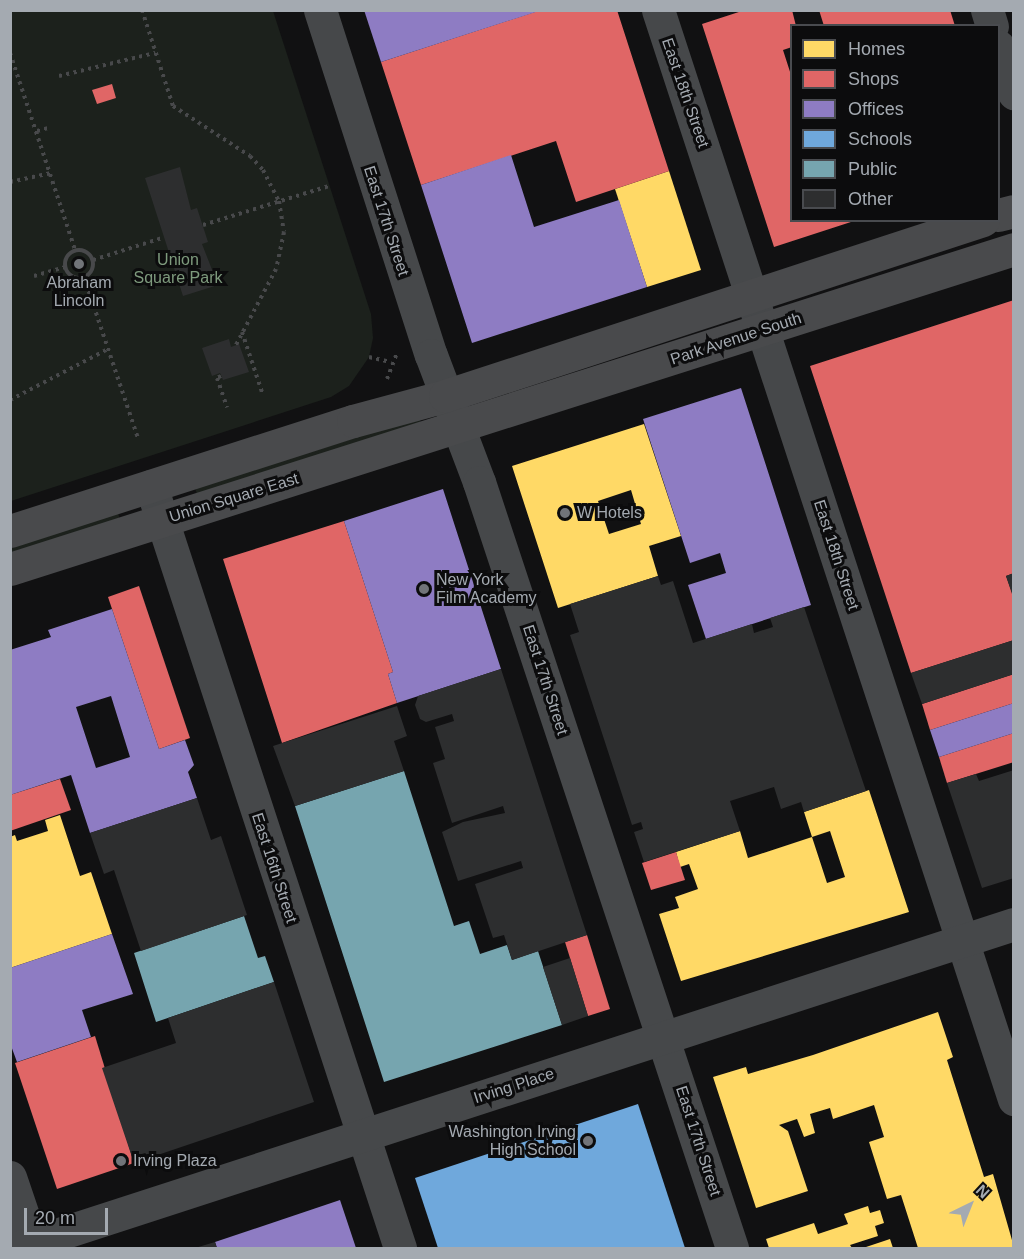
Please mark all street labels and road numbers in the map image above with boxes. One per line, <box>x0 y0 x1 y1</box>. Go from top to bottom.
street label: East 18th Street <box>657 36 713 150</box>
street label: East 17th Street <box>359 163 413 279</box>
street label: Park Avenue South <box>668 309 804 369</box>
street label: Union Square East <box>167 469 301 527</box>
street label: East 18th Street <box>809 497 863 613</box>
street label: East 17th Street <box>518 622 572 738</box>
street label: East 16th Street <box>247 810 301 926</box>
street label: Irving Place <box>471 1064 557 1108</box>
street label: East 17th Street <box>671 1083 725 1199</box>

